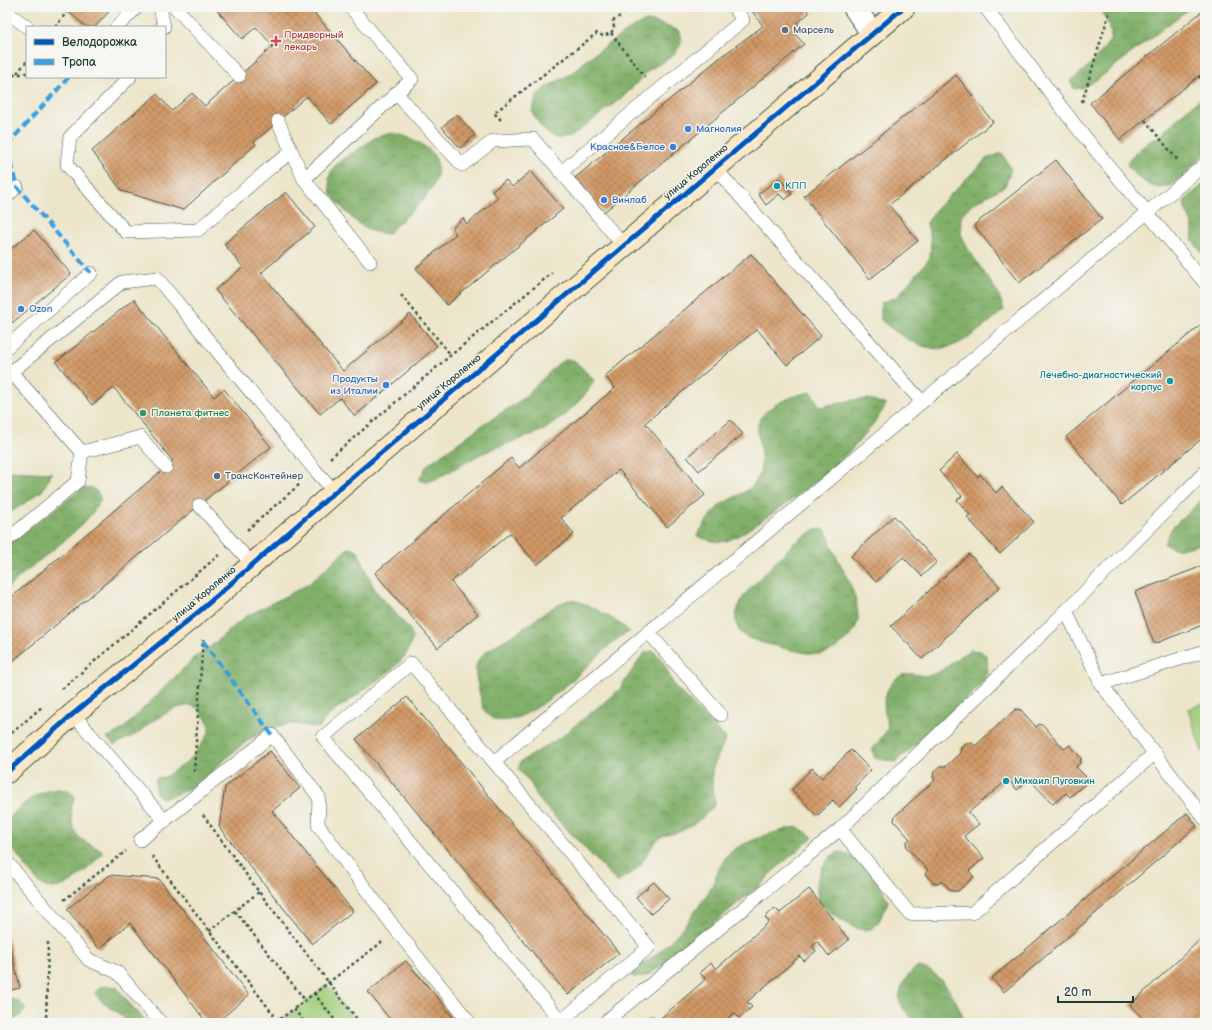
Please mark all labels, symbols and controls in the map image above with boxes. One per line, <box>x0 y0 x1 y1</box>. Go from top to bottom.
place label: Марсель <box>793 24 834 36</box>
marker: Марсель <box>780 25 790 35</box>
legend <box>26 26 166 78</box>
place label: Придворный лекарь <box>284 29 344 53</box>
text: Велодорожка <box>62 35 137 50</box>
marker: Придворный лекарь <box>271 36 281 46</box>
text: Тропа <box>62 55 96 70</box>
place label: Магнолия <box>696 123 742 135</box>
marker: Магнолия <box>683 124 693 134</box>
place label: Красное&Белое <box>590 141 665 153</box>
street label: улица Короленко <box>661 142 731 202</box>
marker: Красное&Белое <box>668 142 678 152</box>
place label: КПП <box>785 180 806 192</box>
marker: КПП <box>772 181 782 191</box>
place label: Винлаб <box>612 194 647 206</box>
marker: Винлаб <box>599 195 609 205</box>
place label: Ozon <box>29 303 53 315</box>
marker: Ozon <box>16 304 26 314</box>
street label: улица Короленко <box>414 352 484 412</box>
place label: Лечебно-диагностический корпус <box>1039 369 1162 393</box>
place label: Продукты из Италии <box>330 373 378 397</box>
marker: Лечебно-диагностический корпус <box>1165 376 1175 386</box>
marker: Продукты из Италии <box>381 380 391 390</box>
place label: Планета фитнес <box>151 407 229 419</box>
marker: Планета фитнес <box>138 408 148 418</box>
place label: ТрансКонтейнер <box>225 470 303 482</box>
marker: ТрансКонтейнер <box>212 471 222 481</box>
street label: улица Короленко <box>169 564 239 624</box>
place label: Михаил Пуговкин <box>1014 775 1095 787</box>
marker: Михаил Пуговкин <box>1001 776 1011 786</box>
scale bar <box>1058 978 1133 1004</box>
text: 20 m <box>1064 985 1091 1000</box>

